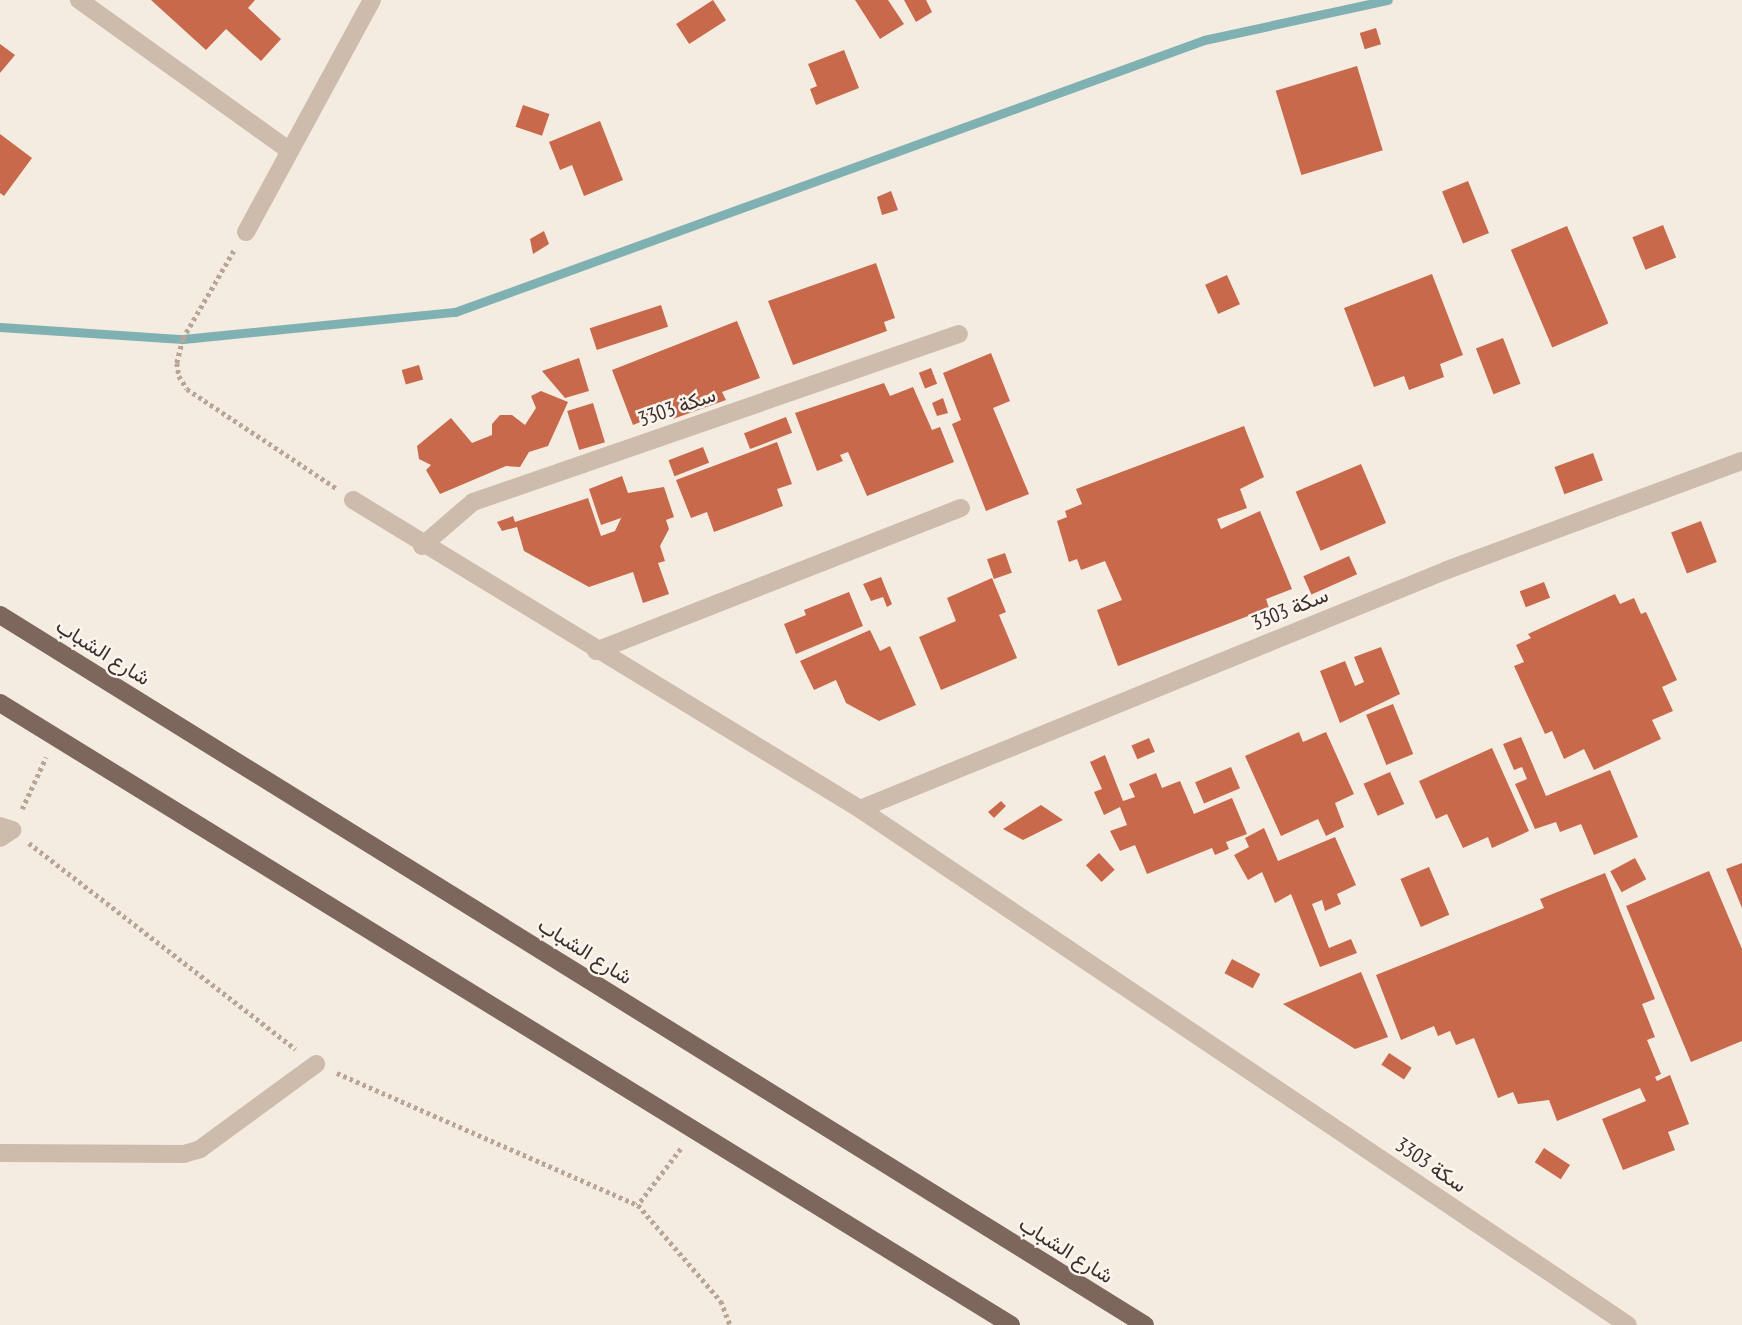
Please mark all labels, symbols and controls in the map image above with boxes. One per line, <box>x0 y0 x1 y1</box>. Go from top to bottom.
street label: سكة 3303 <box>635 382 719 432</box>
street label: سكة 3303 <box>1248 582 1332 636</box>
street label: شارع الشباب <box>51 613 155 691</box>
street label: شارع الشباب <box>533 912 637 990</box>
street label: سكة 3303 <box>1391 1132 1471 1198</box>
street label: شارع الشباب <box>1014 1211 1118 1289</box>

